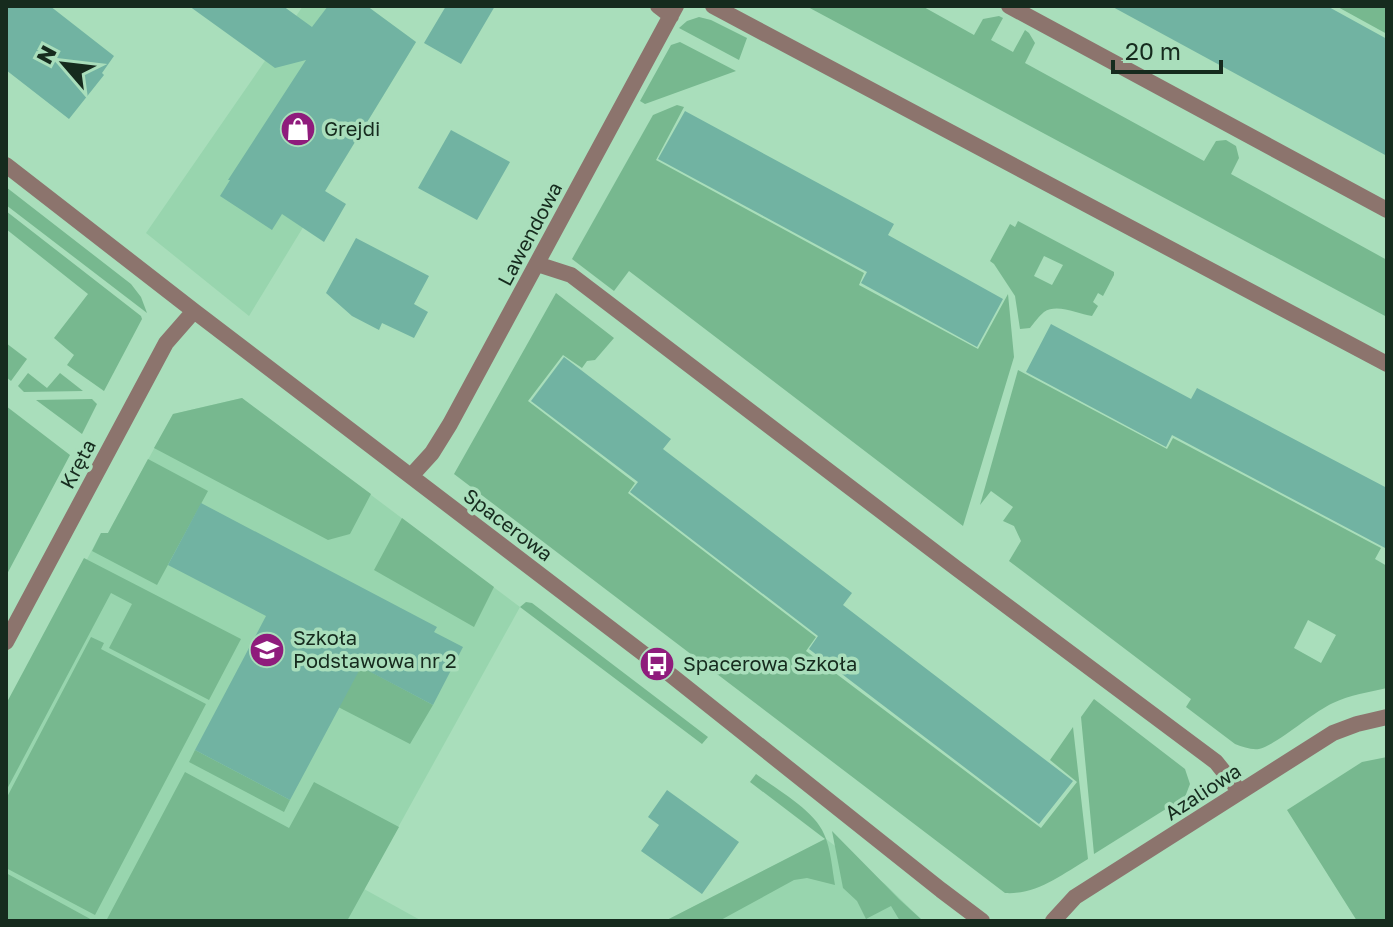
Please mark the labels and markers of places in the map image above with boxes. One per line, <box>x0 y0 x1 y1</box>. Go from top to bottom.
shop icon: Grejdi <box>279 110 317 148</box>
place label: Grejdi <box>324 116 380 140</box>
place label: Szkoła Podstawowa nr 2 <box>293 625 457 672</box>
school or university icon: Szkoła Podstawowa nr 2 <box>248 631 286 669</box>
bus stop icon: Spacerowa Szkoła <box>638 645 676 683</box>
place label: Spacerowa Szkoła <box>683 651 857 675</box>

